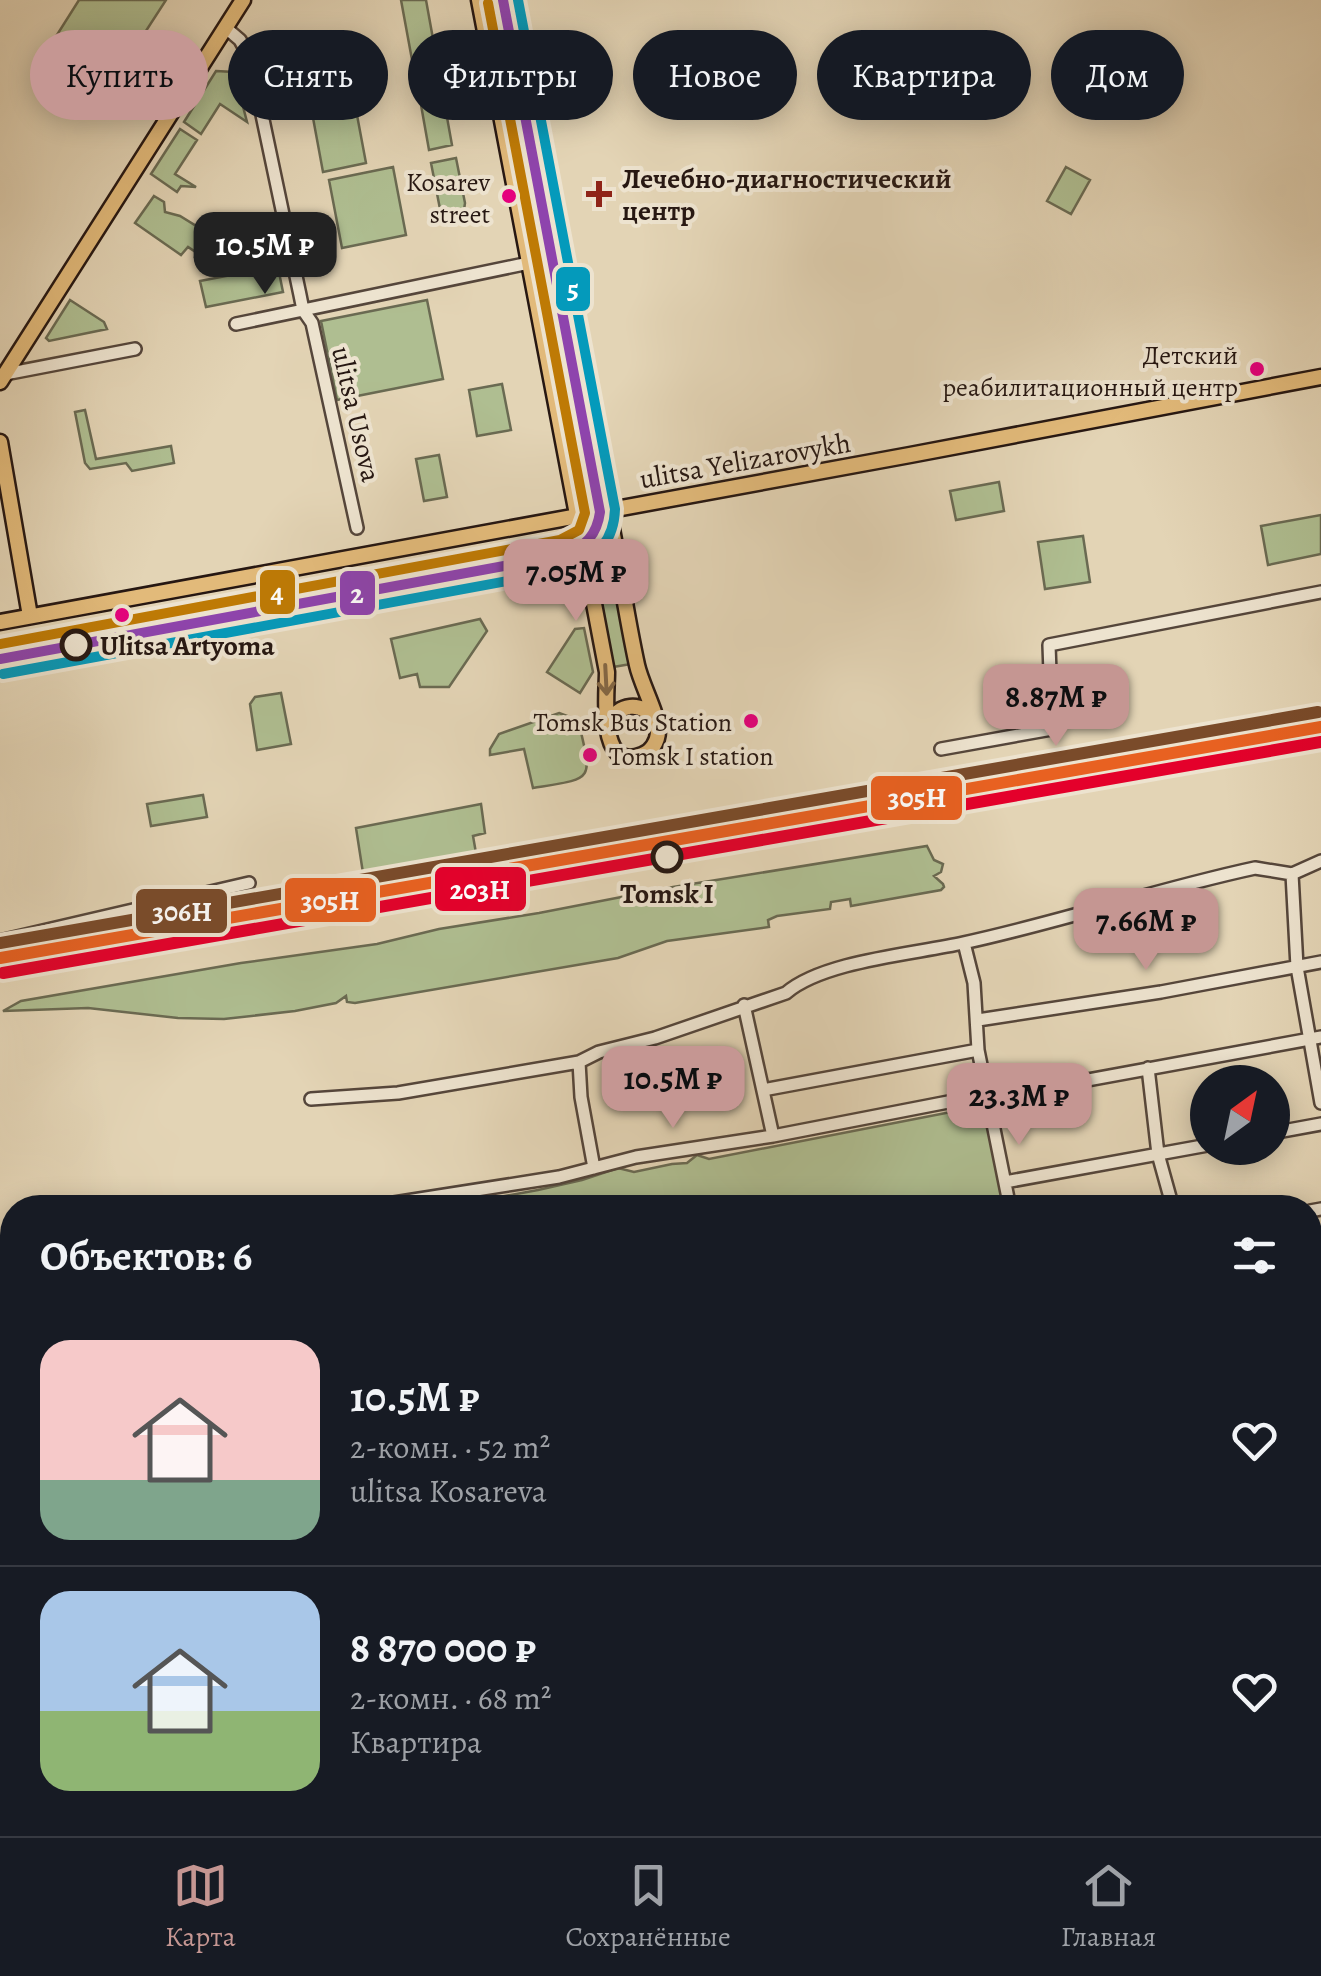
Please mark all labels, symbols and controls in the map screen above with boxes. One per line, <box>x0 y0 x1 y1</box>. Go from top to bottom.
chip: Купить <box>30 30 208 120</box>
chip: Снять <box>228 30 388 120</box>
chip: Фильтры <box>408 30 613 120</box>
chip: Новое <box>633 30 797 120</box>
chip: Квартира <box>817 30 1031 120</box>
chip: Дом <box>1051 30 1184 120</box>
place label: Лечебно-диагностический центр <box>622 160 952 230</box>
place label: Kosarev street <box>406 165 490 232</box>
marker: Лечебно-диагностический центр <box>586 181 612 207</box>
marker: Kosarev street <box>499 186 519 206</box>
pin: 10.5M ₽ <box>173 212 357 297</box>
text: 10.5M ₽ <box>216 222 314 266</box>
line badge: 5 <box>554 265 592 313</box>
text: 5 <box>567 270 579 308</box>
place label: Детский реабилитационный центр <box>942 338 1238 405</box>
street label: ulitsa Usova <box>322 343 390 486</box>
marker: Детский реабилитационный центр <box>1247 359 1267 379</box>
street label: ulitsa Yelizarovykh <box>637 424 854 498</box>
pin: 7.05M ₽ <box>484 539 668 624</box>
text: 7.05M ₽ <box>526 549 626 593</box>
line badge: 4 <box>258 568 297 616</box>
line badge: 2 <box>338 569 377 617</box>
text: 4 <box>270 574 284 612</box>
text: 2 <box>350 575 364 613</box>
unlabelled marker <box>112 605 132 625</box>
place label: Ulitsa Artyoma <box>100 627 275 665</box>
marker: Ulitsa Artyoma <box>61 630 91 660</box>
one-way arrow <box>597 664 616 696</box>
pin: 8.87M ₽ <box>964 664 1148 749</box>
text: 8.87M ₽ <box>1005 674 1107 718</box>
place label: Tomsk Bus Station <box>533 705 732 740</box>
marker: Tomsk Bus Station <box>741 711 761 731</box>
place label: Tomsk I station <box>609 739 774 774</box>
marker: Tomsk I station <box>580 745 600 765</box>
line badge: 305Н <box>869 774 964 822</box>
text: 305Н <box>888 779 947 817</box>
marker: Tomsk I <box>652 842 682 872</box>
line badge: 203Н <box>433 865 528 913</box>
text: 203Н <box>450 871 510 909</box>
place label: Tomsk I <box>620 875 714 913</box>
line badge: 305Н <box>283 876 378 924</box>
text: 305Н <box>301 882 360 920</box>
line badge: 306Н <box>134 887 229 935</box>
pin: 7.66M ₽ <box>1054 888 1238 973</box>
text: 306Н <box>152 893 212 931</box>
text: 7.66M ₽ <box>1095 898 1197 942</box>
pin: 10.5M ₽ <box>581 1046 765 1131</box>
text: 10.5M ₽ <box>624 1056 722 1100</box>
pin: 23.3M ₽ <box>927 1063 1111 1148</box>
north arrow <box>1190 1065 1290 1165</box>
map controls <box>1190 1065 1290 1165</box>
text: 23.3M ₽ <box>969 1073 1069 1117</box>
text: Объектов: 6 <box>40 1227 252 1284</box>
icon: filters <box>1227 1228 1282 1283</box>
text: 10.5M ₽ <box>350 1368 480 1425</box>
icon: home <box>120 1380 240 1500</box>
icon: heart <box>1227 1413 1282 1468</box>
text: 2-комн. · 52 m² <box>350 1425 550 1469</box>
text: ulitsa Kosareva <box>350 1469 547 1513</box>
text: 8 870 000 ₽ <box>350 1619 536 1676</box>
icon: home <box>120 1631 240 1751</box>
icon: heart <box>1227 1664 1282 1719</box>
text: 2-комн. · 68 m² <box>350 1676 552 1720</box>
text: Квартира <box>350 1720 482 1764</box>
tab: Карта <box>165 1858 236 1956</box>
tab: Сохранённые <box>566 1858 731 1956</box>
tab: Главная <box>1061 1858 1156 1956</box>

